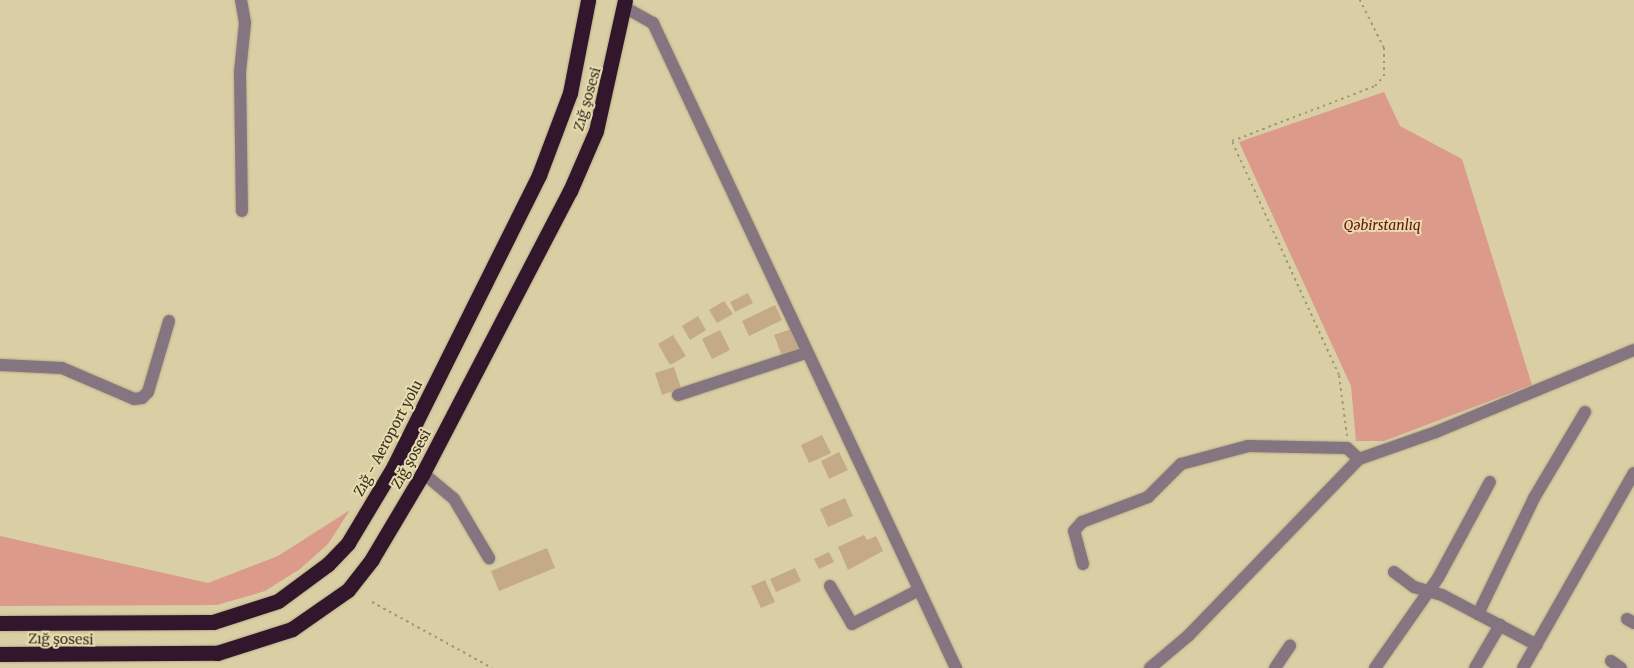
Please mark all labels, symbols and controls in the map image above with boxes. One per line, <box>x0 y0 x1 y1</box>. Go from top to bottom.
street label: Zığ şosesi <box>570 65 604 133</box>
park label: Qəbirstanlıq <box>1343 217 1421 233</box>
street label: Zığ - Aeroport yolu <box>350 377 426 499</box>
street label: Zığ şosesi <box>388 426 434 492</box>
street label: Zığ şosesi <box>28 630 94 648</box>

